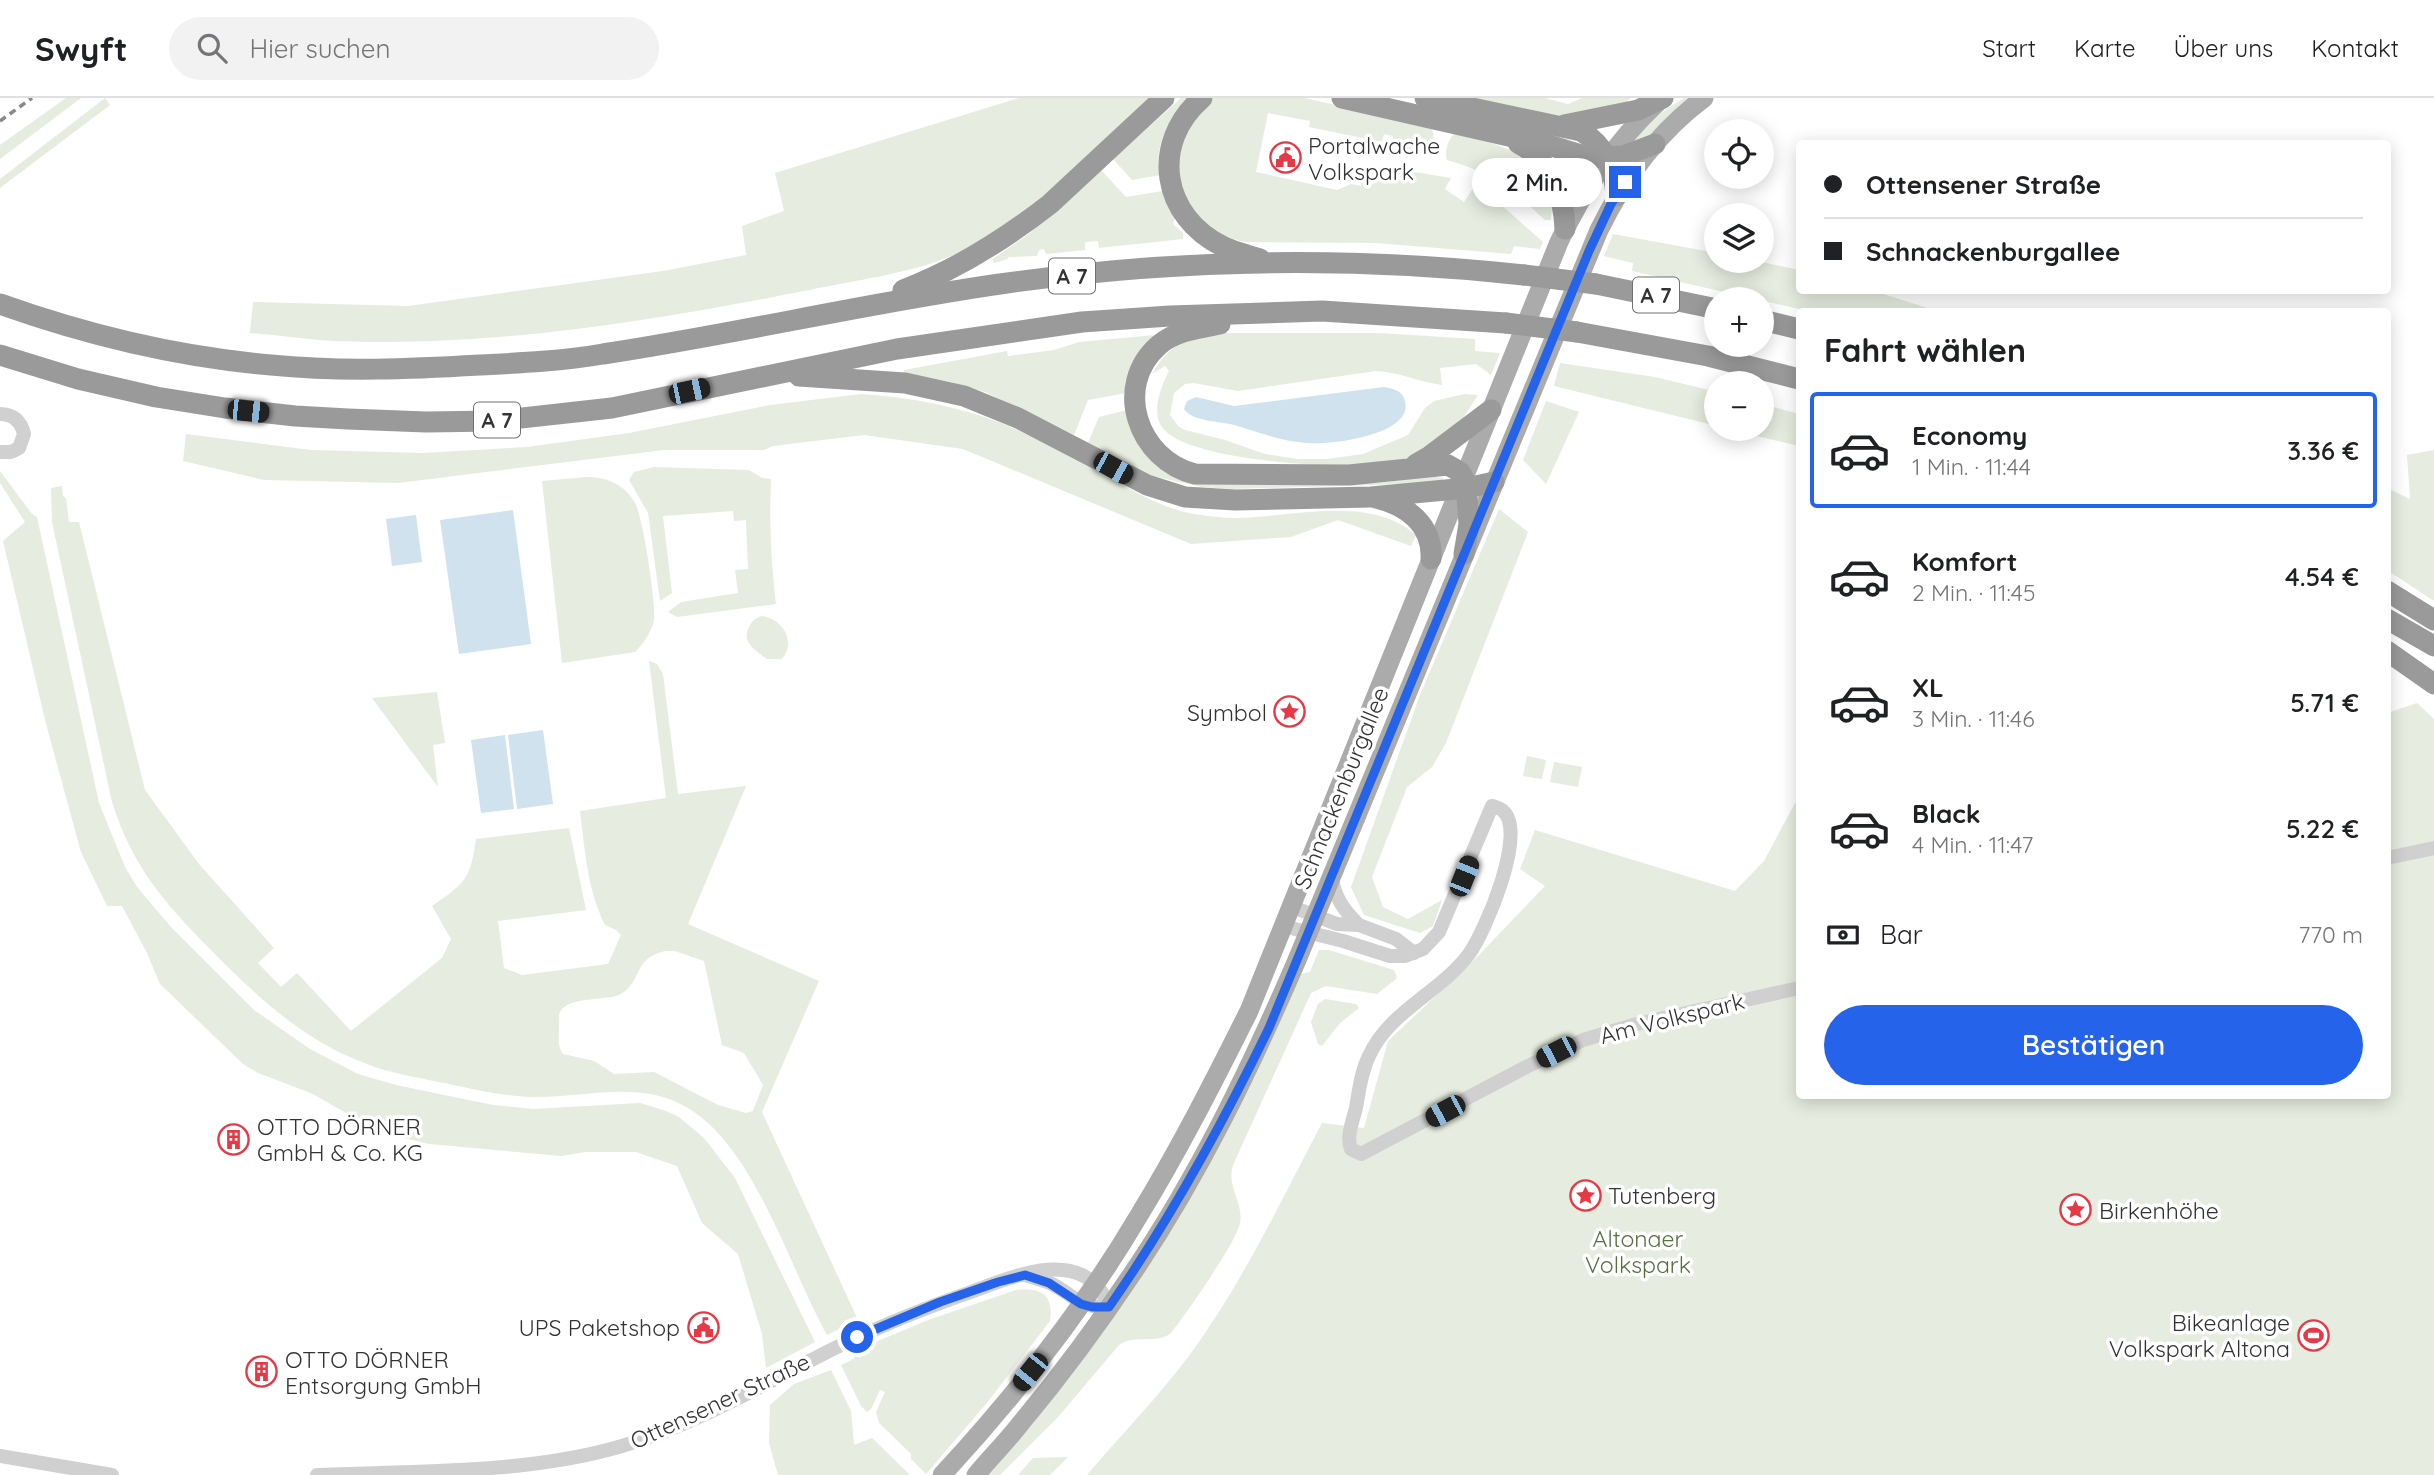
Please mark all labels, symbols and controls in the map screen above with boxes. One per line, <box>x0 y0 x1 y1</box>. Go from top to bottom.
search box <box>169 17 659 80</box>
text: Swyft <box>35 28 127 69</box>
icon: search <box>193 29 231 67</box>
text: Hier suchen <box>249 32 390 65</box>
text: Start <box>1982 33 2036 63</box>
text: Karte <box>2074 33 2135 63</box>
text: Über uns <box>2173 33 2273 63</box>
text: Kontakt <box>2311 33 2399 63</box>
map controls <box>1704 119 1774 441</box>
button: locate <box>1704 119 1774 189</box>
place label: Portalwache Volkspark <box>1308 131 1440 186</box>
public building icon: Portalwache Volkspark <box>1268 141 1302 175</box>
callout: 2 Min. <box>1471 158 1600 206</box>
route end <box>1609 166 1641 198</box>
text: 2 Min. <box>1506 168 1568 197</box>
text: Ottensener Straße <box>1866 168 2101 201</box>
button: layers <box>1704 203 1774 273</box>
text: Schnackenburgallee <box>1866 235 2120 268</box>
road number: A 7 <box>1049 258 1095 294</box>
road number: A 7 <box>1633 278 1679 312</box>
button: + <box>1704 287 1774 357</box>
text: Fahrt wählen <box>1824 330 2026 370</box>
button: − <box>1704 371 1774 441</box>
car <box>667 376 712 406</box>
car <box>227 398 270 424</box>
road number: A 7 <box>474 402 520 438</box>
icon: car <box>1828 419 1891 482</box>
text: Economy <box>1912 419 2027 452</box>
text: 3.36 € <box>2287 434 2359 467</box>
car <box>1090 449 1137 487</box>
text: 1 Min. · 11:44 <box>1912 452 2031 481</box>
icon: car <box>1828 545 1891 608</box>
text: Komfort <box>1912 545 2017 578</box>
text: 4.54 € <box>2285 560 2359 593</box>
text: 2 Min. · 11:45 <box>1912 578 2036 607</box>
icon: car <box>1828 671 1891 734</box>
text: XL <box>1912 671 1944 704</box>
street label: Schnackenburgallee <box>1287 683 1395 893</box>
text: 5.71 € <box>2290 686 2359 719</box>
place icon: Symbol <box>1273 695 1307 729</box>
place label: Symbol <box>1187 698 1267 727</box>
text: 3 Min. · 11:46 <box>1912 704 2035 733</box>
icon: car <box>1828 797 1891 860</box>
text: Black <box>1912 797 1981 830</box>
text: 5.22 € <box>2286 812 2359 845</box>
text: 4 Min. · 11:47 <box>1912 830 2033 859</box>
car <box>1447 853 1482 899</box>
icon: cash <box>1824 916 1862 954</box>
text: Bar <box>1880 918 1923 951</box>
text: 770 m <box>2298 920 2363 949</box>
street label: Am Volkspark <box>1597 986 1747 1050</box>
button: Bestätigen <box>1824 1005 2363 1085</box>
car <box>1533 1033 1580 1071</box>
car <box>1422 1092 1469 1130</box>
place label: OTTO DÖRNER GmbH & Co. KG <box>257 1112 423 1167</box>
building icon: OTTO DÖRNER GmbH & Co. KG <box>217 1122 251 1156</box>
place icon: Tutenberg <box>1568 1178 1602 1212</box>
place label: Tutenberg <box>1608 1181 1716 1210</box>
place icon: Birkenhöhe <box>2059 1193 2093 1227</box>
place label: Birkenhöhe <box>2099 1196 2219 1225</box>
park label: Altonaer Volkspark <box>1585 1224 1691 1279</box>
place label: Bikeanlage Volkspark Altona <box>2109 1308 2290 1363</box>
public building icon: UPS Paketshop <box>686 1310 720 1344</box>
place label: UPS Paketshop <box>518 1313 680 1342</box>
sports icon: Bikeanlage Volkspark Altona <box>2296 1318 2330 1352</box>
route start <box>841 1321 873 1353</box>
place label: OTTO DÖRNER Entsorgung GmbH <box>285 1345 481 1400</box>
street label: Ottensener Straße <box>626 1347 814 1455</box>
car <box>1009 1349 1052 1395</box>
building icon: OTTO DÖRNER Entsorgung GmbH <box>245 1355 279 1389</box>

